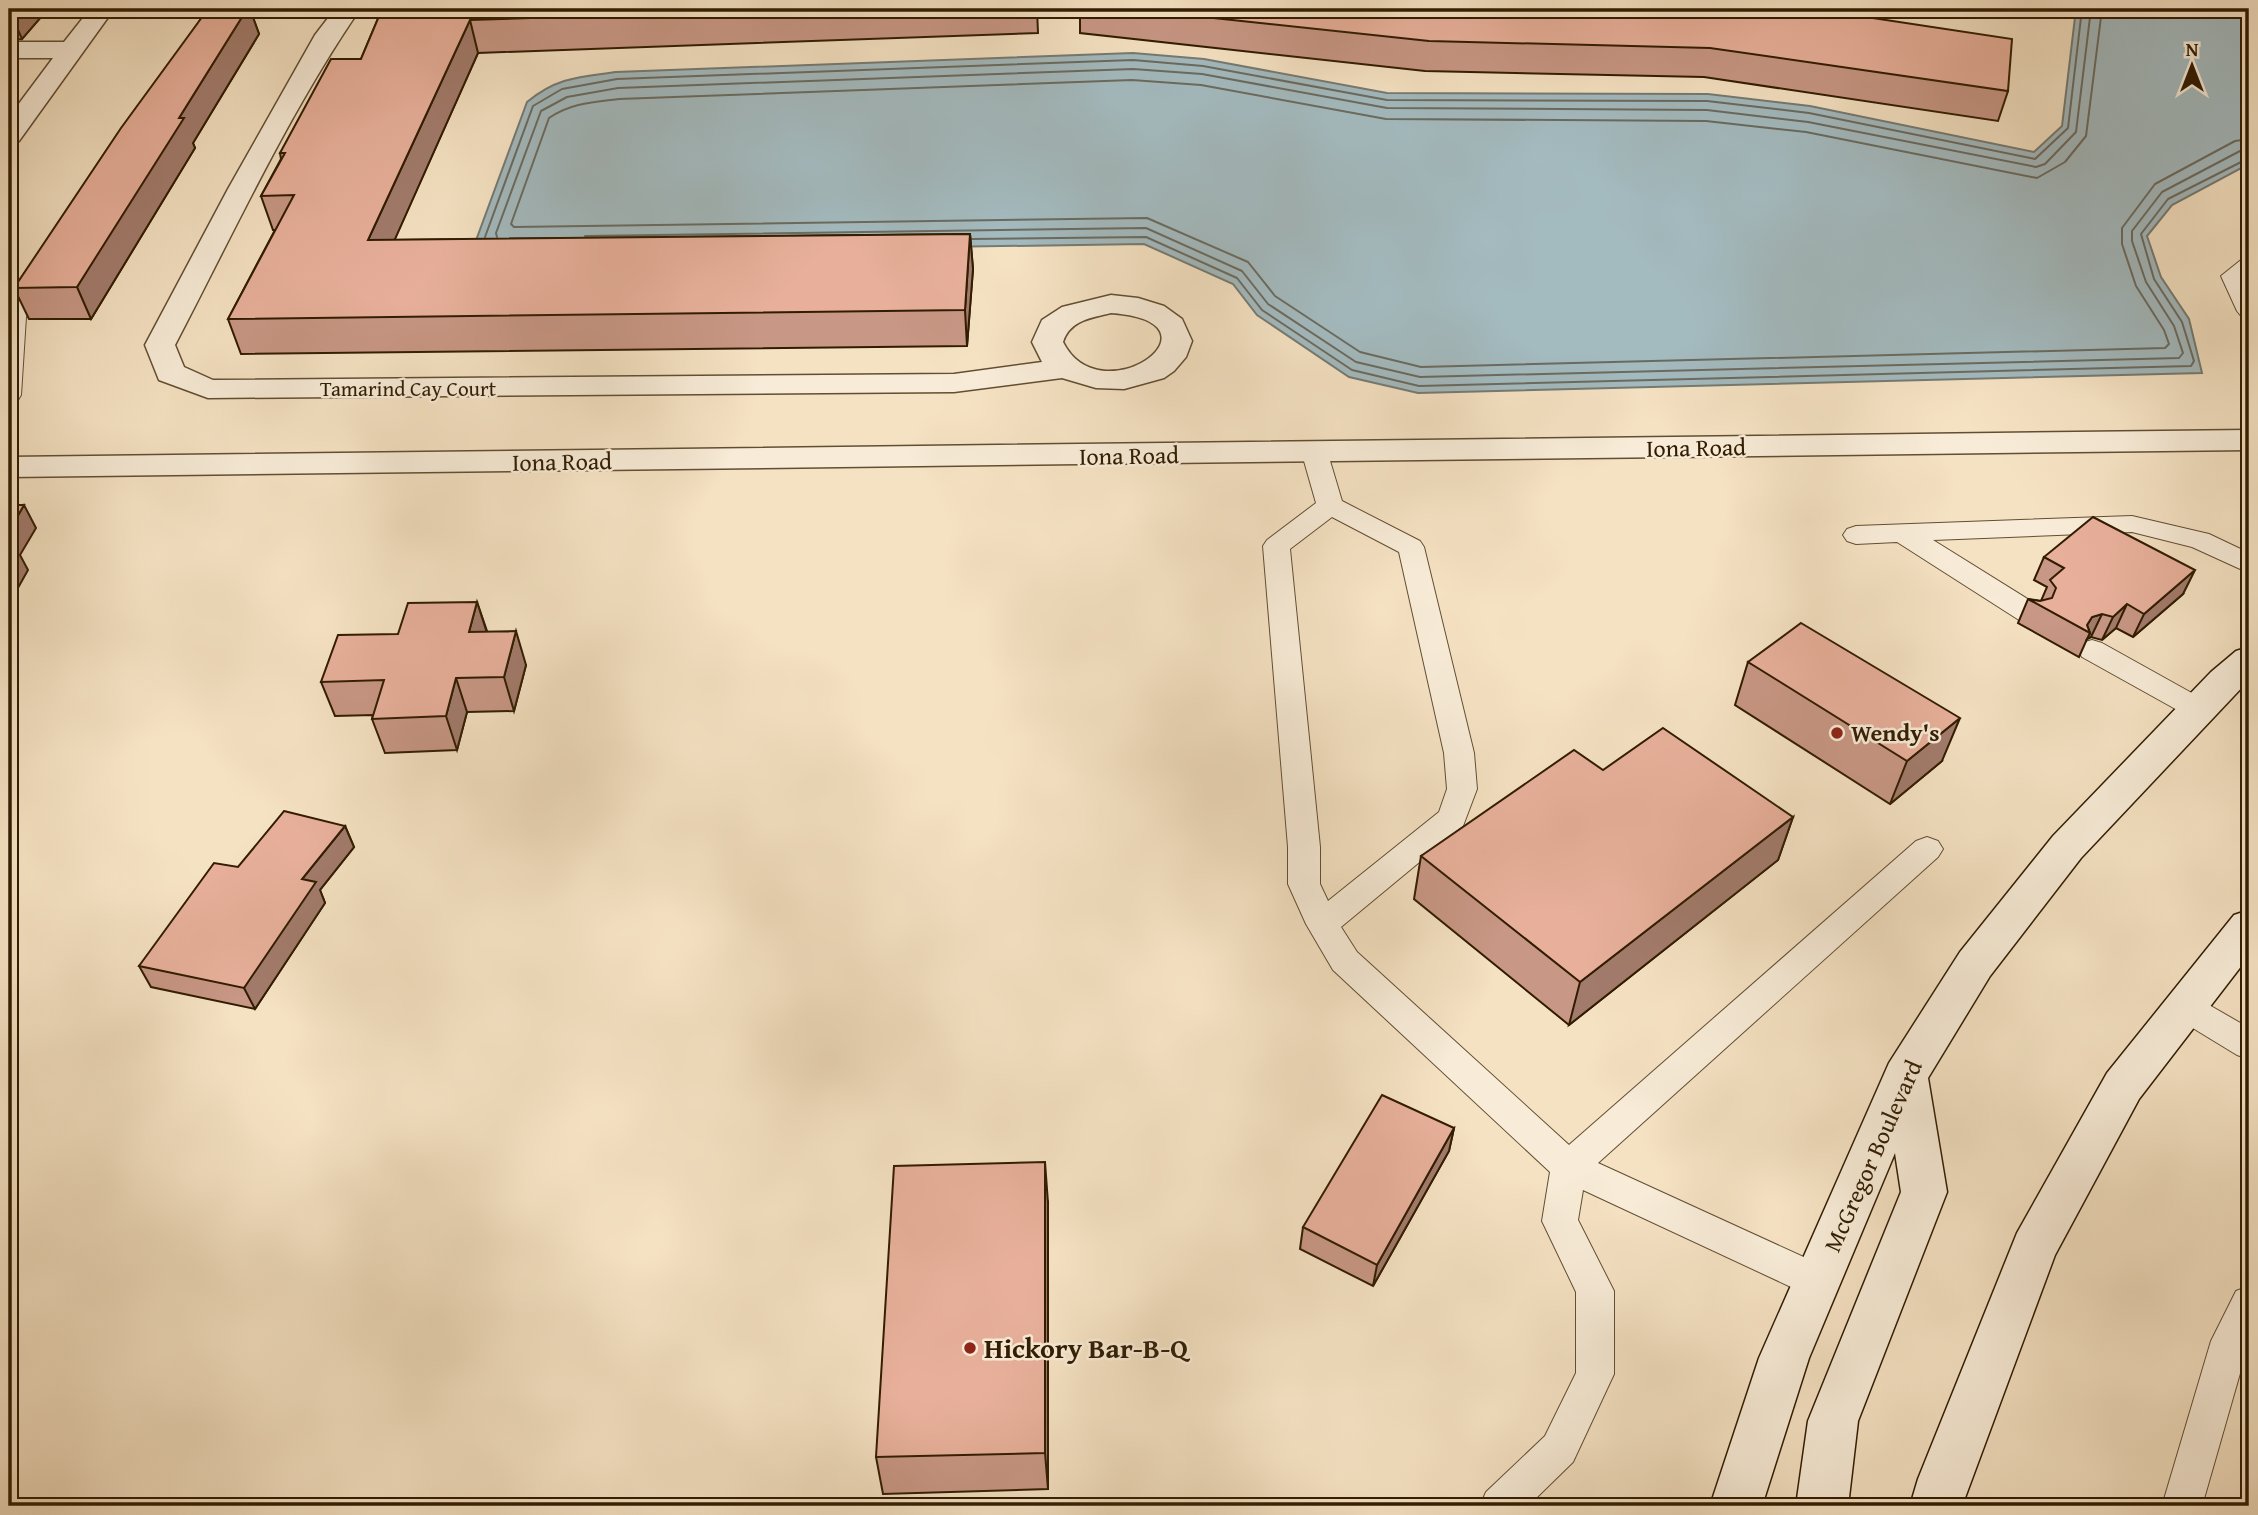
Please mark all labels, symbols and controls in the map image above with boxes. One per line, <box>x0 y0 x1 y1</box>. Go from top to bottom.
north arrow <box>2156 32 2226 102</box>
text: N <box>2186 35 2199 63</box>
street label: Tamarind Cay Court <box>320 373 497 404</box>
street label: Iona Road <box>1646 429 1746 466</box>
street label: Iona Road <box>1079 437 1179 474</box>
street label: Iona Road <box>512 443 612 480</box>
place label: Wendy's <box>1851 715 1940 750</box>
marker: Wendy's <box>1829 725 1845 741</box>
street label: McGregor Boulevard <box>1815 1054 1931 1257</box>
place label: Hickory Bar-B-Q <box>984 1327 1190 1368</box>
marker: Hickory Bar-B-Q <box>962 1340 978 1356</box>

